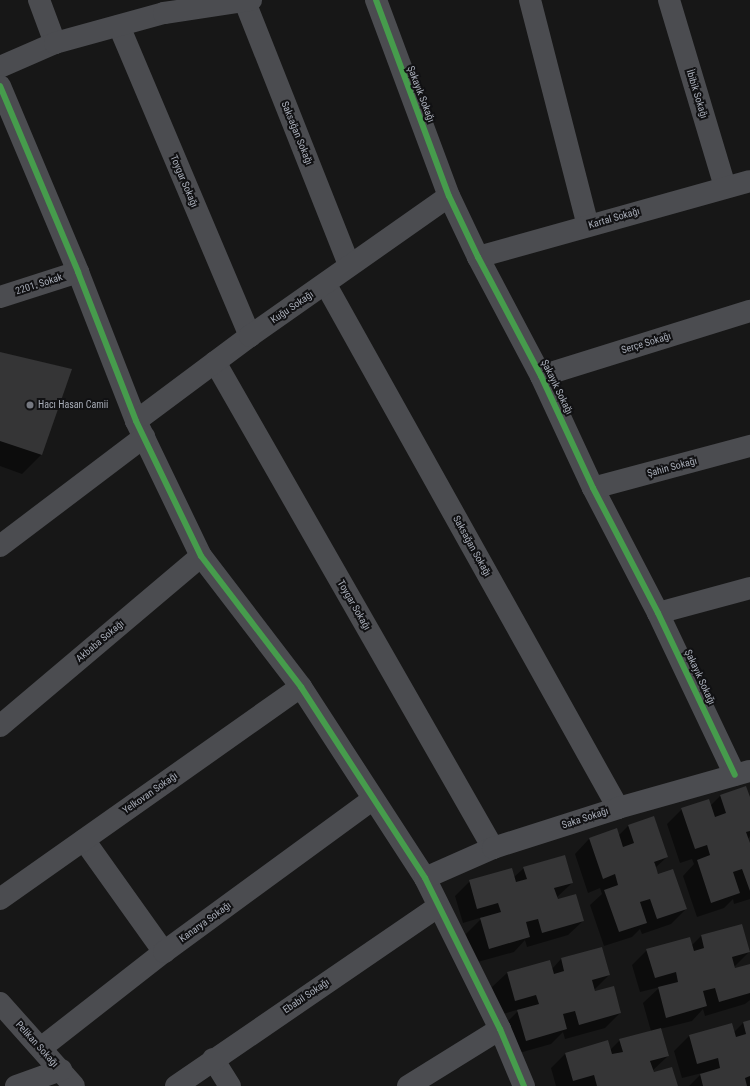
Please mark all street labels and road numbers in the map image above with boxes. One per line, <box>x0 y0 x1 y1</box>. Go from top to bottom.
street label: Şakayık Sokağı <box>405 64 437 124</box>
street label: İbibik Sokağı <box>684 68 710 120</box>
street label: Saksağan Sokağı <box>279 99 315 167</box>
street label: Toygar Sokağı <box>168 153 200 209</box>
street label: Kartal Sokağı <box>587 205 641 231</box>
street label: 2201. Sokak <box>14 271 64 297</box>
street label: Kuğu Sokağı <box>268 288 316 326</box>
street label: Serçe Sokağı <box>620 330 672 356</box>
street label: Şakayık Sokağı <box>539 358 575 416</box>
street label: Şahin Sokağı <box>646 455 698 479</box>
street label: Saksağan Sokağı <box>450 514 494 578</box>
street label: Toygar Sokağı <box>335 578 373 632</box>
street label: Akbaba Sokağı <box>74 618 126 664</box>
street label: Şakayık Sokağı <box>682 648 718 706</box>
street label: Yelkovan Sokağı <box>120 770 180 816</box>
street label: Saka Sokağı <box>560 805 610 831</box>
street label: Kanarya Sokağı <box>177 899 233 945</box>
street label: Ebabil Sokağı <box>281 976 331 1016</box>
street label: Pelikan Sokağı <box>13 1018 61 1070</box>

